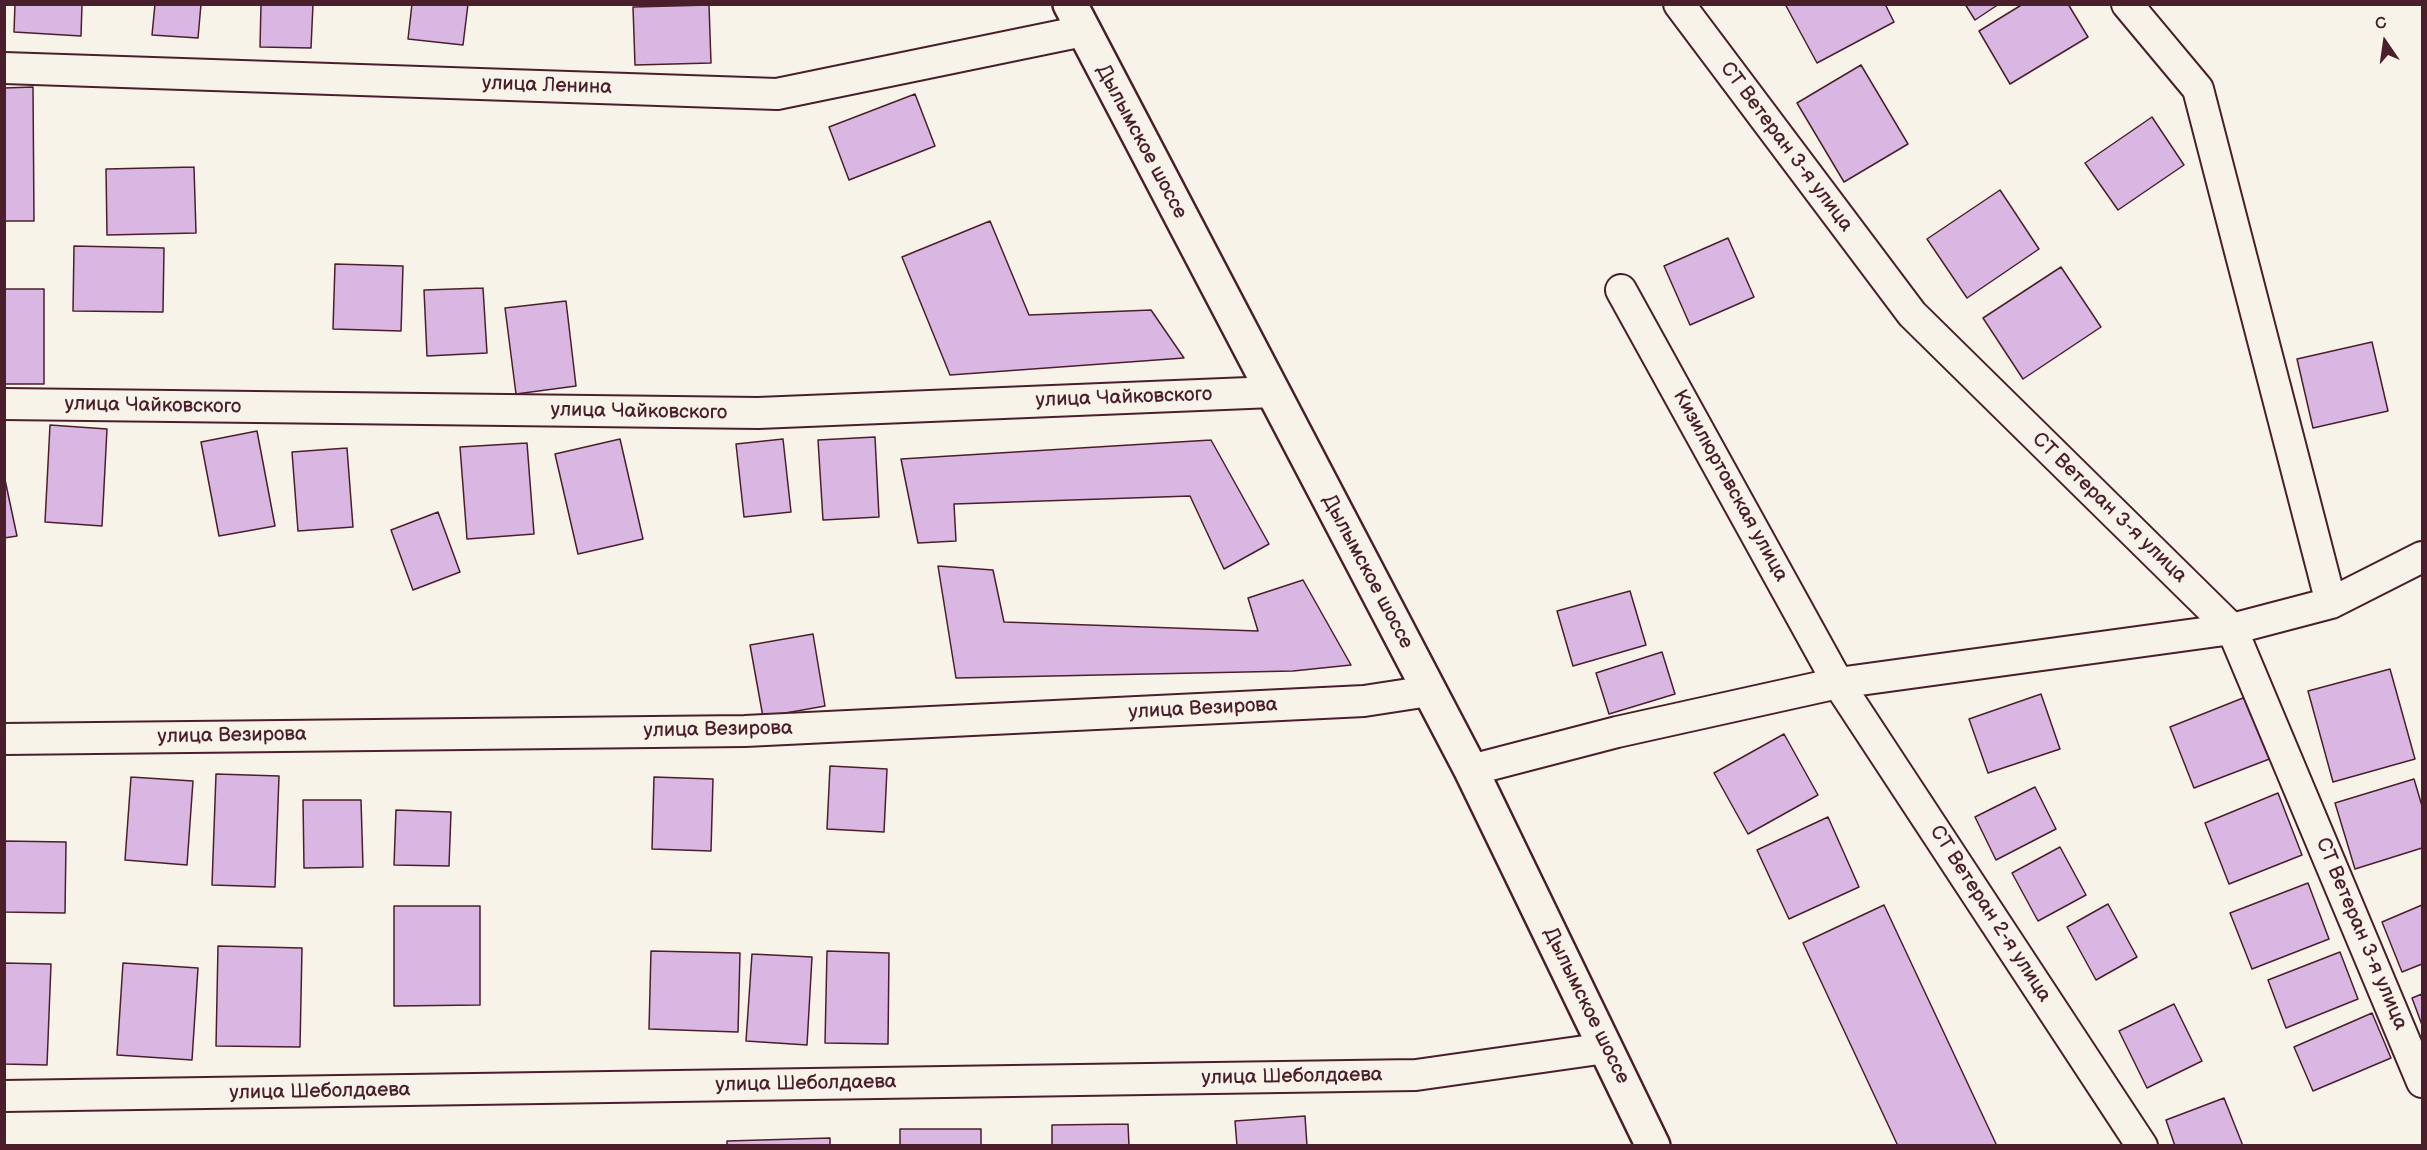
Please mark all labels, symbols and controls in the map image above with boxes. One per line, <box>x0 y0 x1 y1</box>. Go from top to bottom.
north arrow <box>2355 12 2415 72</box>
text: С <box>2373 13 2388 34</box>
street label: СТ Ветеран 3-я улица <box>1714 57 1858 237</box>
street label: Дылымское шоссе <box>1090 61 1192 223</box>
street label: улица Ленина <box>482 72 612 100</box>
street label: улица Чайковского <box>1035 383 1213 413</box>
street label: Кизилюртовская улица <box>1667 386 1793 586</box>
street label: улица Чайковского <box>64 392 242 420</box>
street label: улица Чайковского <box>550 398 728 426</box>
street label: СТ Ветеран 3-я улица <box>2027 428 2191 588</box>
street label: Дылымское шоссе <box>1316 491 1418 653</box>
street label: улица Везирова <box>1128 693 1278 725</box>
street label: улица Везирова <box>643 717 793 743</box>
street label: улица Везирова <box>157 723 307 749</box>
street label: СТ Ветеран 2-я улица <box>1924 821 2056 1007</box>
street label: СТ Ветеран 3-я улица <box>2310 834 2412 1034</box>
street label: Дылымское шоссе <box>1538 924 1634 1088</box>
street label: улица Шеболдаева <box>1201 1063 1383 1091</box>
street label: улица Шеболдаева <box>715 1070 897 1098</box>
street label: улица Шеболдаева <box>229 1078 411 1106</box>

